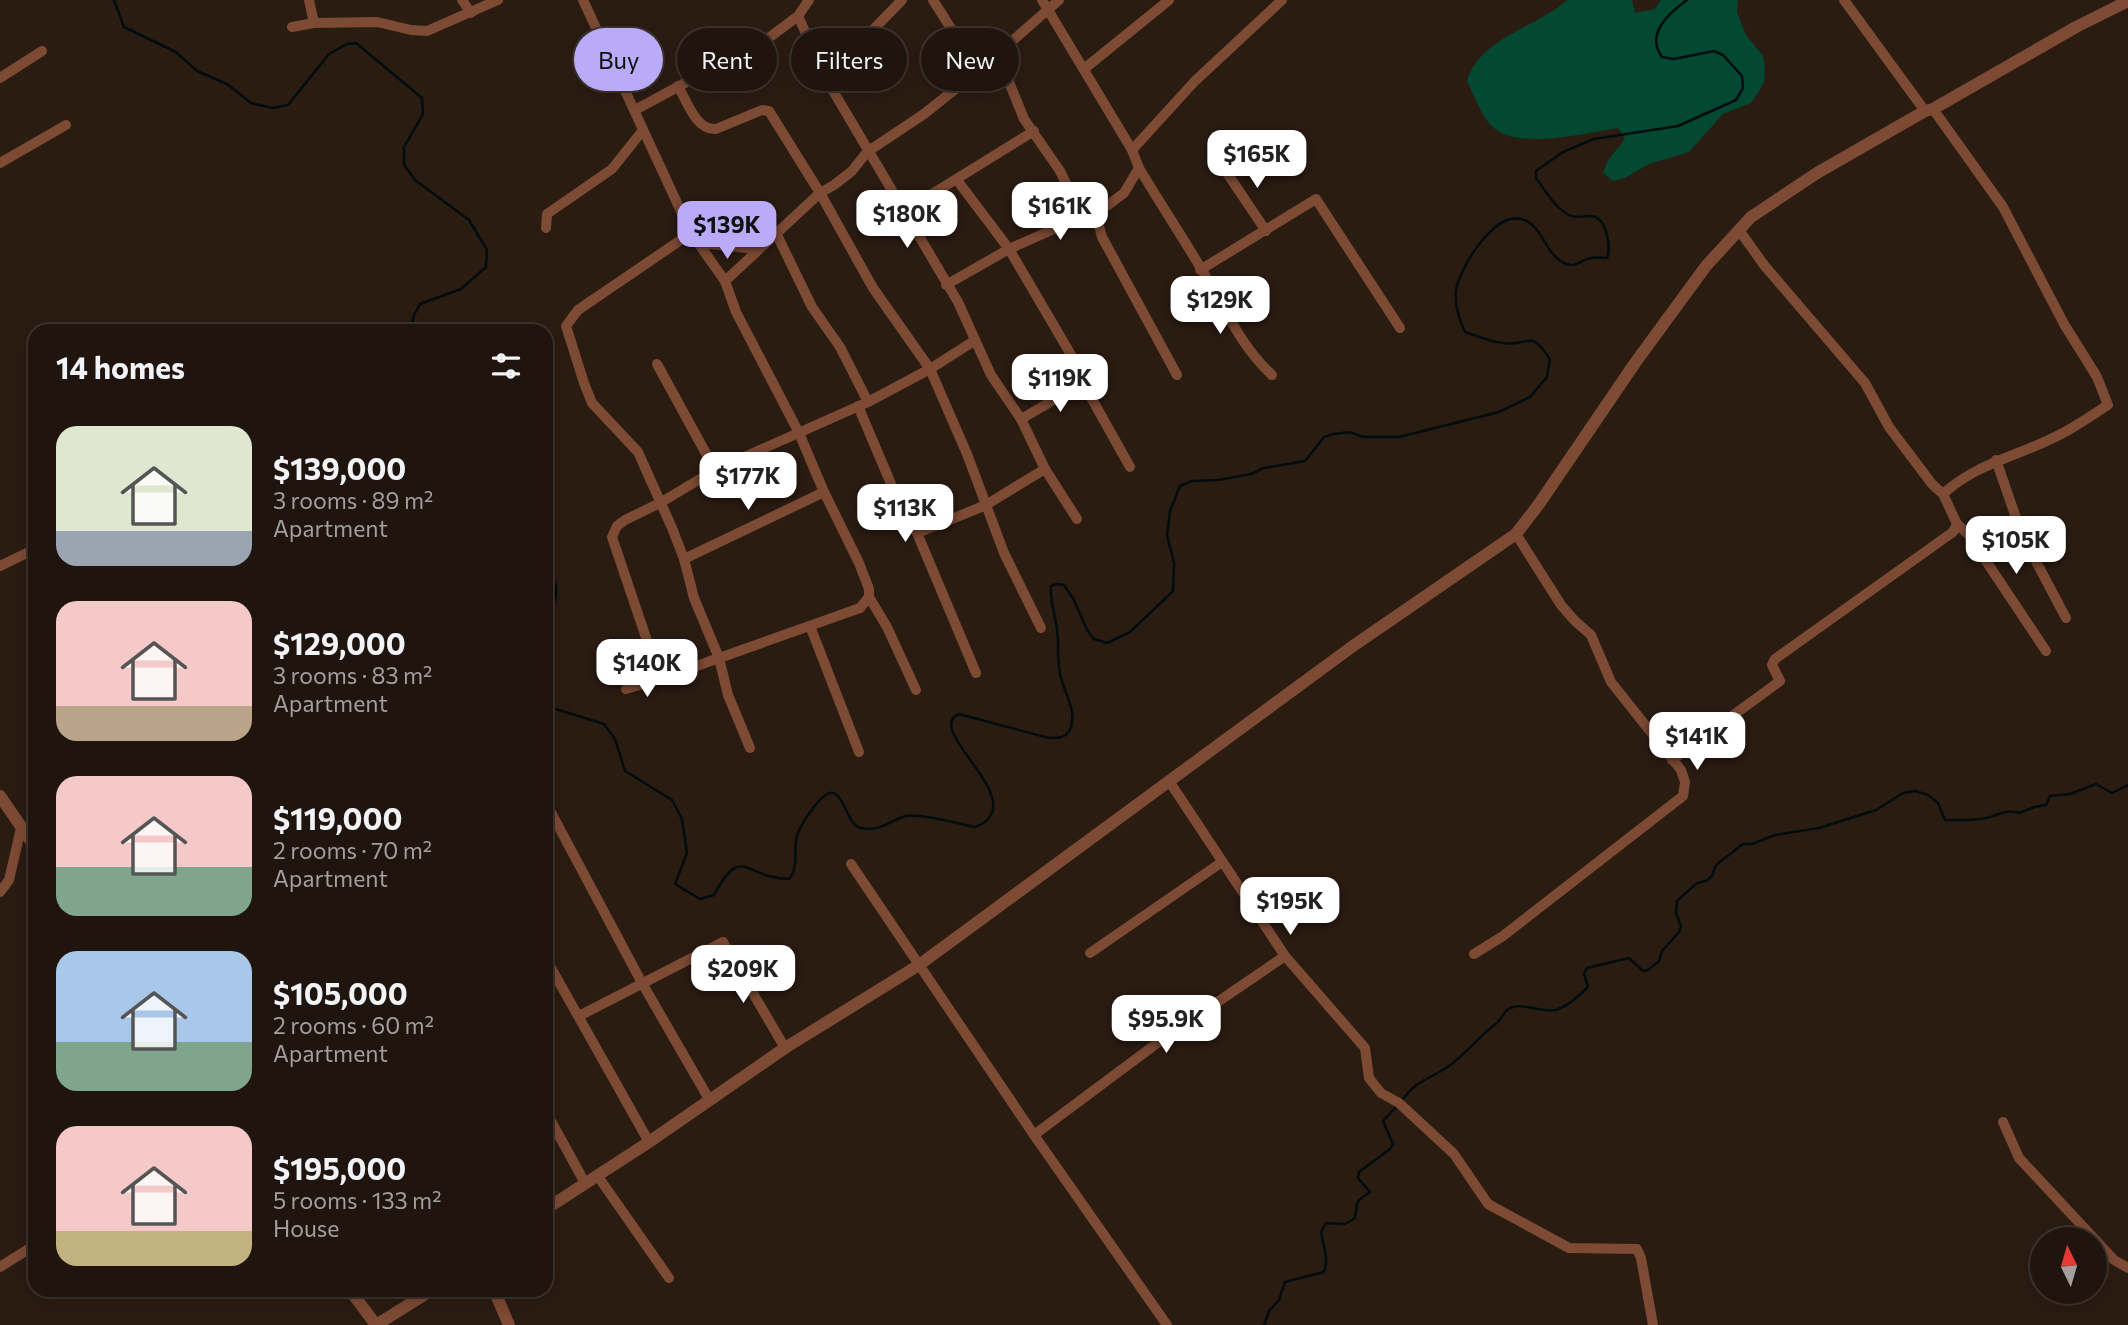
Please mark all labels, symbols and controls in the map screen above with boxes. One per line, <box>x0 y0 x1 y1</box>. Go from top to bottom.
chip: Buy <box>574 28 663 91</box>
chip: Rent <box>677 28 777 91</box>
chip: Filters <box>791 28 907 91</box>
chip: New <box>921 28 1019 91</box>
pin: $165K <box>1208 130 1306 190</box>
text: $165K <box>1223 139 1291 167</box>
pin: $161K <box>1011 182 1109 242</box>
pin: $180K <box>858 190 956 250</box>
text: $161K <box>1028 191 1092 219</box>
text: $180K <box>872 199 942 227</box>
pin: $139K <box>678 202 776 261</box>
text: $139K <box>693 210 761 238</box>
pin: $129K <box>1171 276 1269 336</box>
text: $129K <box>1187 285 1253 313</box>
icon: filters <box>487 347 525 385</box>
text: 14 homes <box>56 348 185 385</box>
pin: $119K <box>1011 354 1109 414</box>
text: $119K <box>1028 363 1092 391</box>
text: $139,000 <box>273 449 406 486</box>
pin: $177K <box>699 452 797 512</box>
icon: home <box>112 454 196 538</box>
text: $177K <box>716 461 780 489</box>
pin: $113K <box>856 484 954 544</box>
text: 3 rooms · 89 m² <box>273 486 433 514</box>
text: $113K <box>873 493 937 521</box>
text: Apartment <box>273 514 388 542</box>
pin: $105K <box>1967 516 2065 576</box>
text: $105K <box>1982 525 2050 553</box>
text: $129,000 <box>273 624 406 661</box>
icon: home <box>112 629 196 713</box>
pin: $140K <box>598 640 696 699</box>
text: $140K <box>612 648 682 676</box>
text: 3 rooms · 83 m² <box>273 661 432 689</box>
text: Apartment <box>273 689 388 717</box>
pin: $141K <box>1648 712 1746 772</box>
text: $141K <box>1665 721 1729 749</box>
text: $119,000 <box>273 799 402 836</box>
icon: home <box>112 804 196 888</box>
text: 2 rooms · 70 m² <box>273 836 432 864</box>
text: Apartment <box>273 864 388 892</box>
pin: $195K <box>1241 878 1339 937</box>
text: $195K <box>1256 886 1324 914</box>
pin: $209K <box>694 946 792 1005</box>
text: $209K <box>707 954 779 982</box>
text: $105,000 <box>273 974 408 1011</box>
icon: home <box>112 979 196 1063</box>
pin: $95.9K <box>1109 996 1223 1055</box>
text: $95.9K <box>1128 1004 1204 1032</box>
text: 2 rooms · 60 m² <box>273 1011 434 1039</box>
text: Apartment <box>273 1039 388 1067</box>
text: $195,000 <box>273 1149 406 1186</box>
icon: home <box>112 1154 196 1238</box>
text: 5 rooms · 133 m² <box>273 1186 441 1214</box>
text: House <box>273 1214 339 1242</box>
north arrow <box>2030 1227 2107 1304</box>
map controls <box>2030 1227 2107 1304</box>

